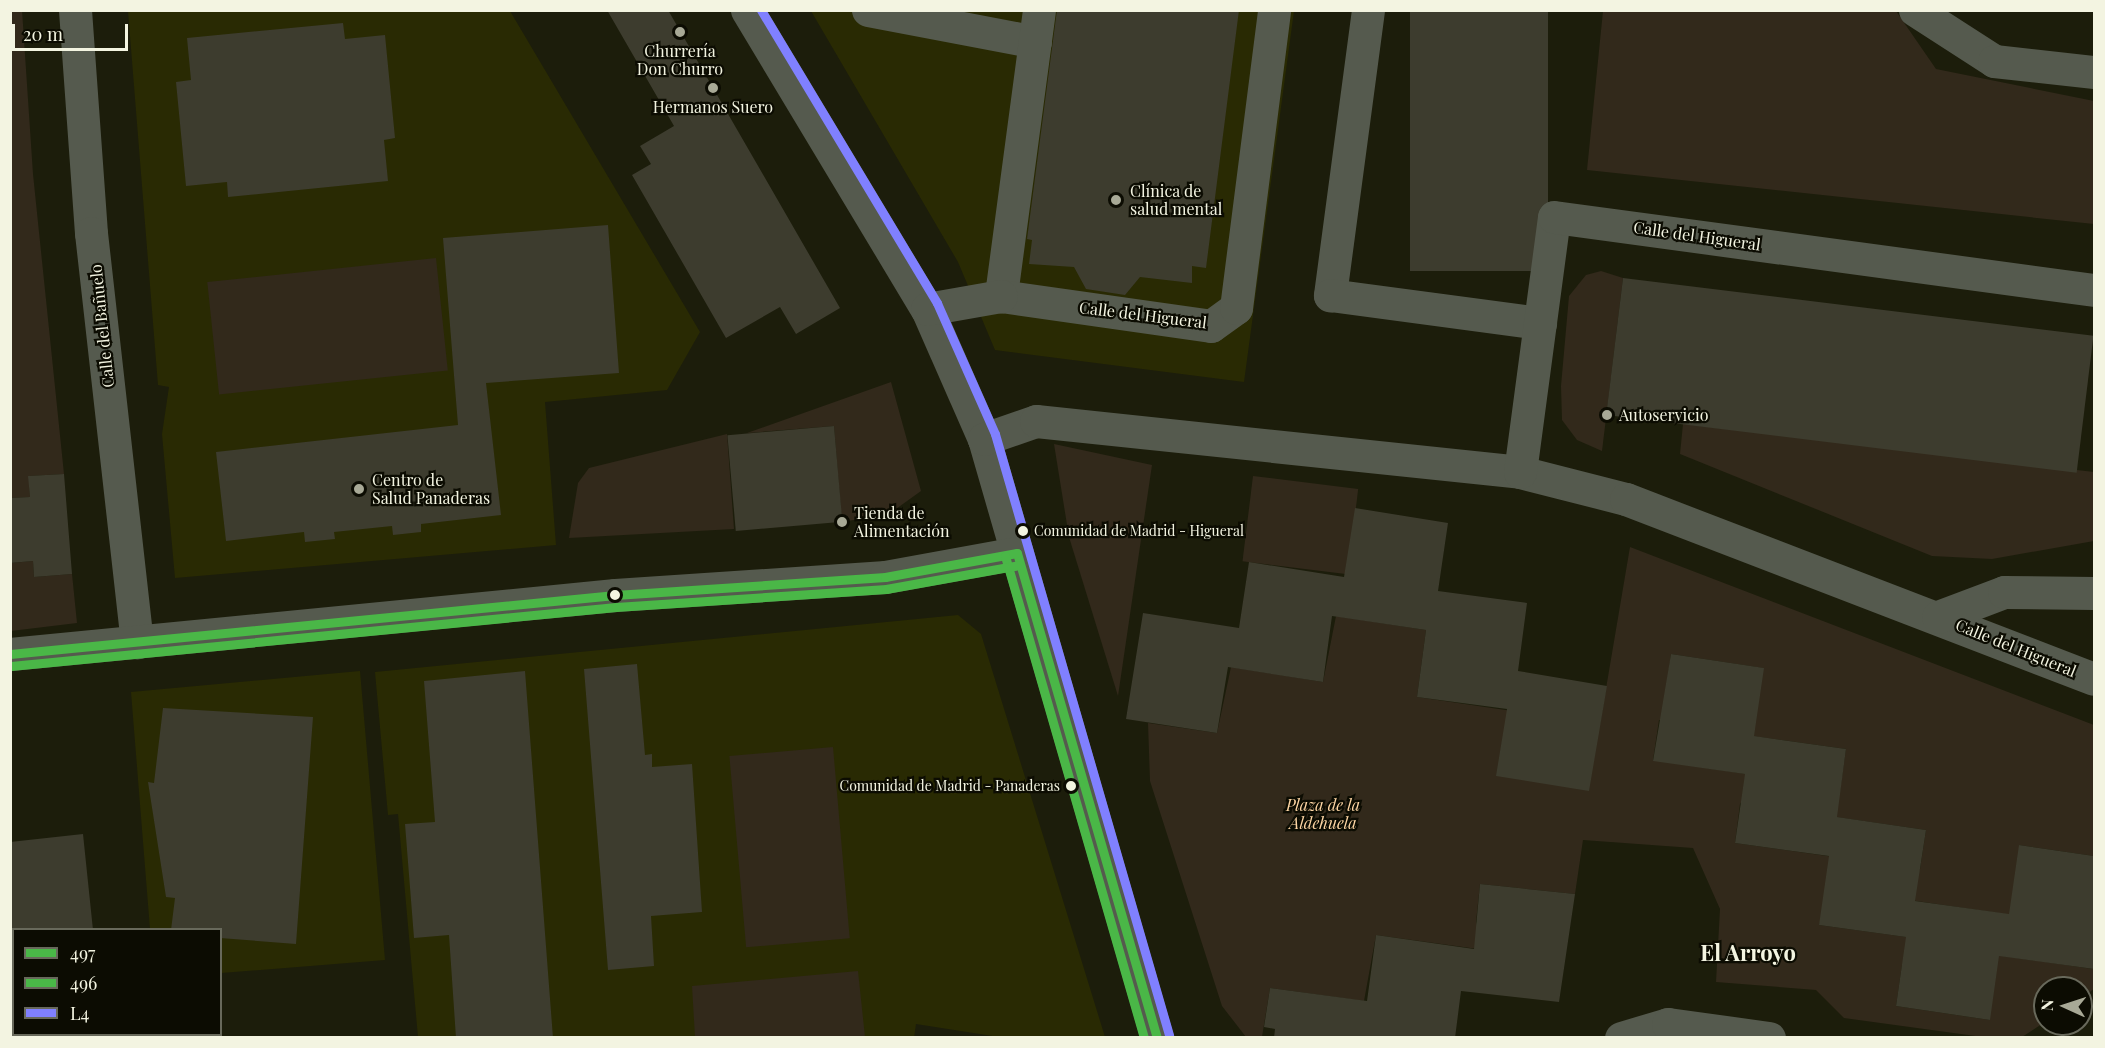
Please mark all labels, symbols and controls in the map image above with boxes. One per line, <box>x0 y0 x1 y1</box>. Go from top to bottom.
scale bar <box>15 12 130 50</box>
text: 20 m <box>23 22 63 46</box>
marker: Churrería Don Churro <box>673 25 687 39</box>
place label: Churrería Don Churro <box>637 41 723 79</box>
marker: Hermanos Suero <box>706 81 720 95</box>
place label: Hermanos Suero <box>653 97 773 117</box>
place label: Clínica de salud mental <box>1130 181 1222 219</box>
marker: Clínica de salud mental <box>1107 191 1125 209</box>
street label: Calle del Higueral <box>1632 218 1762 254</box>
street label: Calle del Bañuelo <box>86 263 118 389</box>
street label: Calle del Higueral <box>1078 298 1208 332</box>
place label: Autoservicio <box>1619 405 1708 425</box>
marker: Autoservicio <box>1600 408 1614 422</box>
place label: Centro de Salud Panaderas <box>372 470 490 508</box>
marker: Centro de Salud Panaderas <box>350 480 368 498</box>
place label: Tienda de Alimentación <box>854 503 950 541</box>
marker: Tienda de Alimentación <box>835 515 849 529</box>
place label: Comunidad de Madrid - Higueral <box>1034 523 1244 539</box>
marker: Comunidad de Madrid - Higueral <box>1017 525 1029 537</box>
unlabelled marker <box>609 589 621 601</box>
street label: Calle del Higueral <box>1953 615 2079 681</box>
place label: Comunidad de Madrid - Panaderas <box>840 778 1060 794</box>
marker: Comunidad de Madrid - Panaderas <box>1065 780 1077 792</box>
park label: Plaza de la Aldehuela <box>1286 795 1360 833</box>
legend <box>12 928 222 1036</box>
district label: El Arroyo <box>1700 940 1796 966</box>
text: 497 <box>70 941 95 965</box>
text: 496 <box>70 971 97 995</box>
north arrow <box>2033 976 2093 1036</box>
text: N <box>2036 999 2057 1011</box>
text: L4 <box>70 1001 89 1025</box>

